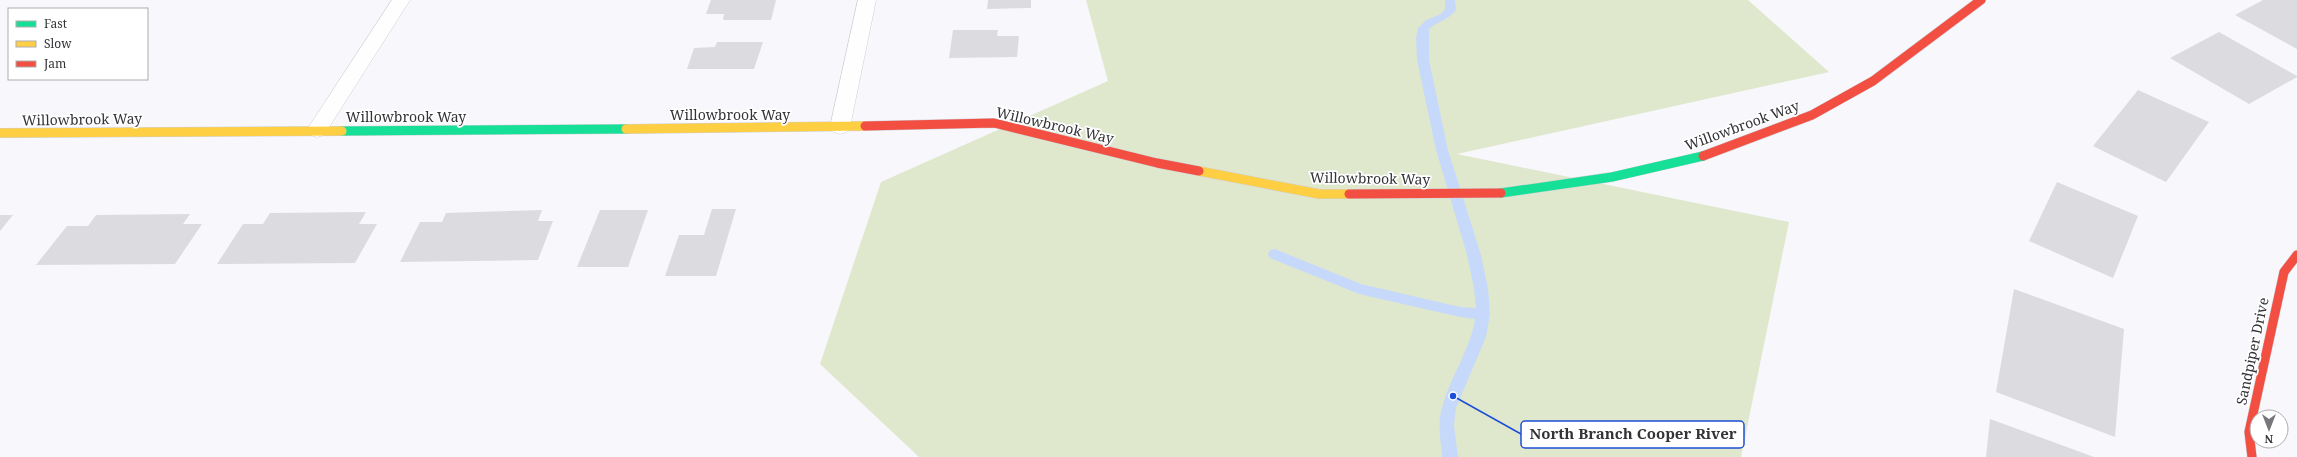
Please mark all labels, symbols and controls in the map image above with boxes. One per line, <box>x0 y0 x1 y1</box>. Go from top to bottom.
legend <box>8 8 148 80</box>
text: Fast <box>44 15 67 32</box>
text: Slow <box>44 35 72 52</box>
text: Jam <box>43 55 66 72</box>
street label: Willowbrook Way <box>1682 95 1802 155</box>
street label: Willowbrook Way <box>994 102 1116 148</box>
street label: Willowbrook Way <box>670 105 790 124</box>
street label: Willowbrook Way <box>346 107 466 126</box>
street label: Willowbrook Way <box>22 108 142 130</box>
street label: Willowbrook Way <box>1310 167 1430 189</box>
street label: Sandpiper Drive <box>2231 296 2273 406</box>
north arrow <box>2249 409 2289 449</box>
callout: North Branch Cooper River <box>1521 421 1744 448</box>
text: North Branch Cooper River <box>1529 423 1737 443</box>
text: N <box>2264 432 2273 447</box>

